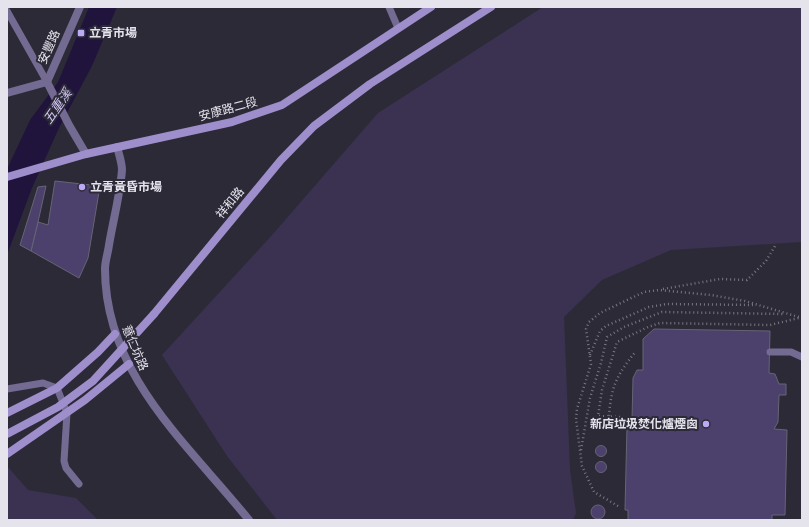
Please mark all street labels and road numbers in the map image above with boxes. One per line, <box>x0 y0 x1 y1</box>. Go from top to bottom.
street label: 安豐路 <box>35 28 63 66</box>
street label: 安康路二段 <box>197 94 259 124</box>
street label: 祥和路 <box>213 185 247 221</box>
street label: 薏仁坑路 <box>119 323 151 373</box>

